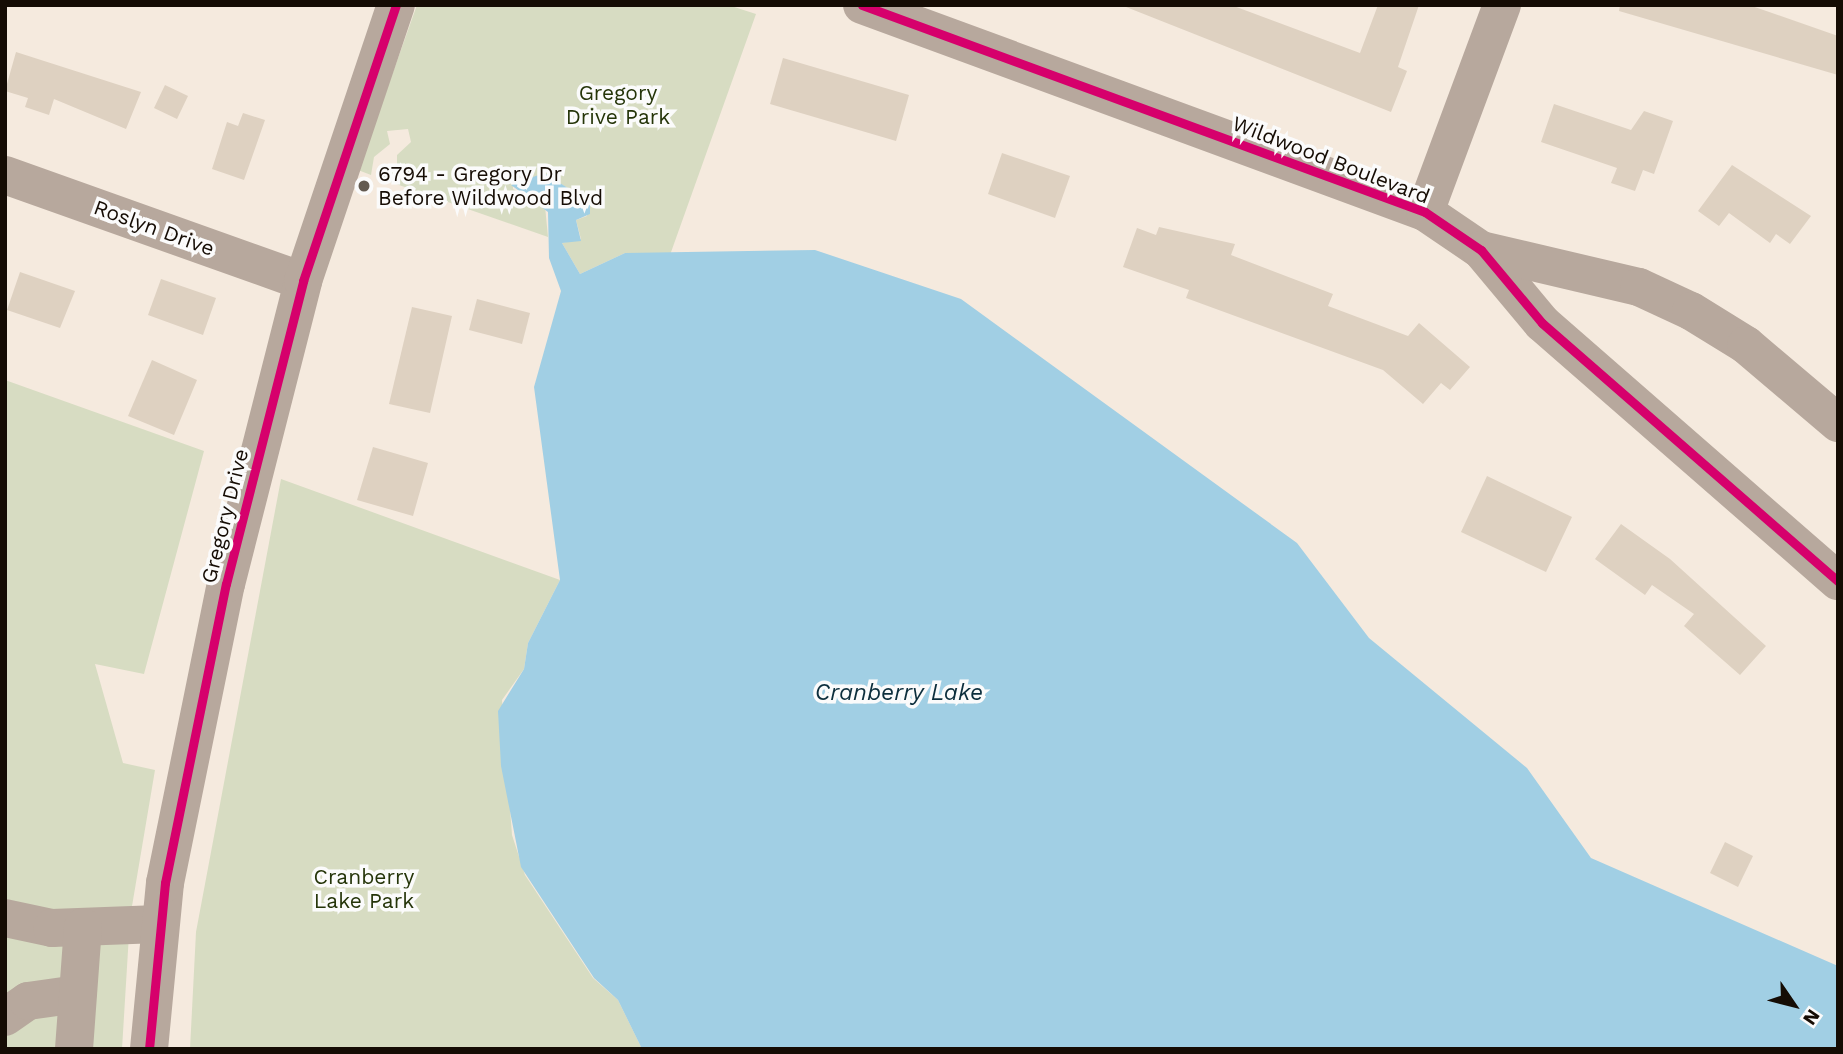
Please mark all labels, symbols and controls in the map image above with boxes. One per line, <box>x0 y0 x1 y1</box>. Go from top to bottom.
park label: Gregory Drive Park <box>566 80 670 130</box>
street label: Wildwood Boulevard <box>1229 111 1433 209</box>
place label: 6794 - Gregory Dr Before Wildwood Blvd <box>378 161 604 211</box>
marker: 6794 - Gregory Dr Before Wildwood Blvd <box>356 178 372 194</box>
street label: Roslyn Drive <box>90 195 218 261</box>
street label: Gregory Drive <box>196 446 254 586</box>
water label: Cranberry Lake <box>815 679 983 707</box>
park label: Cranberry Lake Park <box>314 864 414 914</box>
north arrow <box>1759 970 1829 1040</box>
text: N <box>1798 1005 1825 1030</box>

